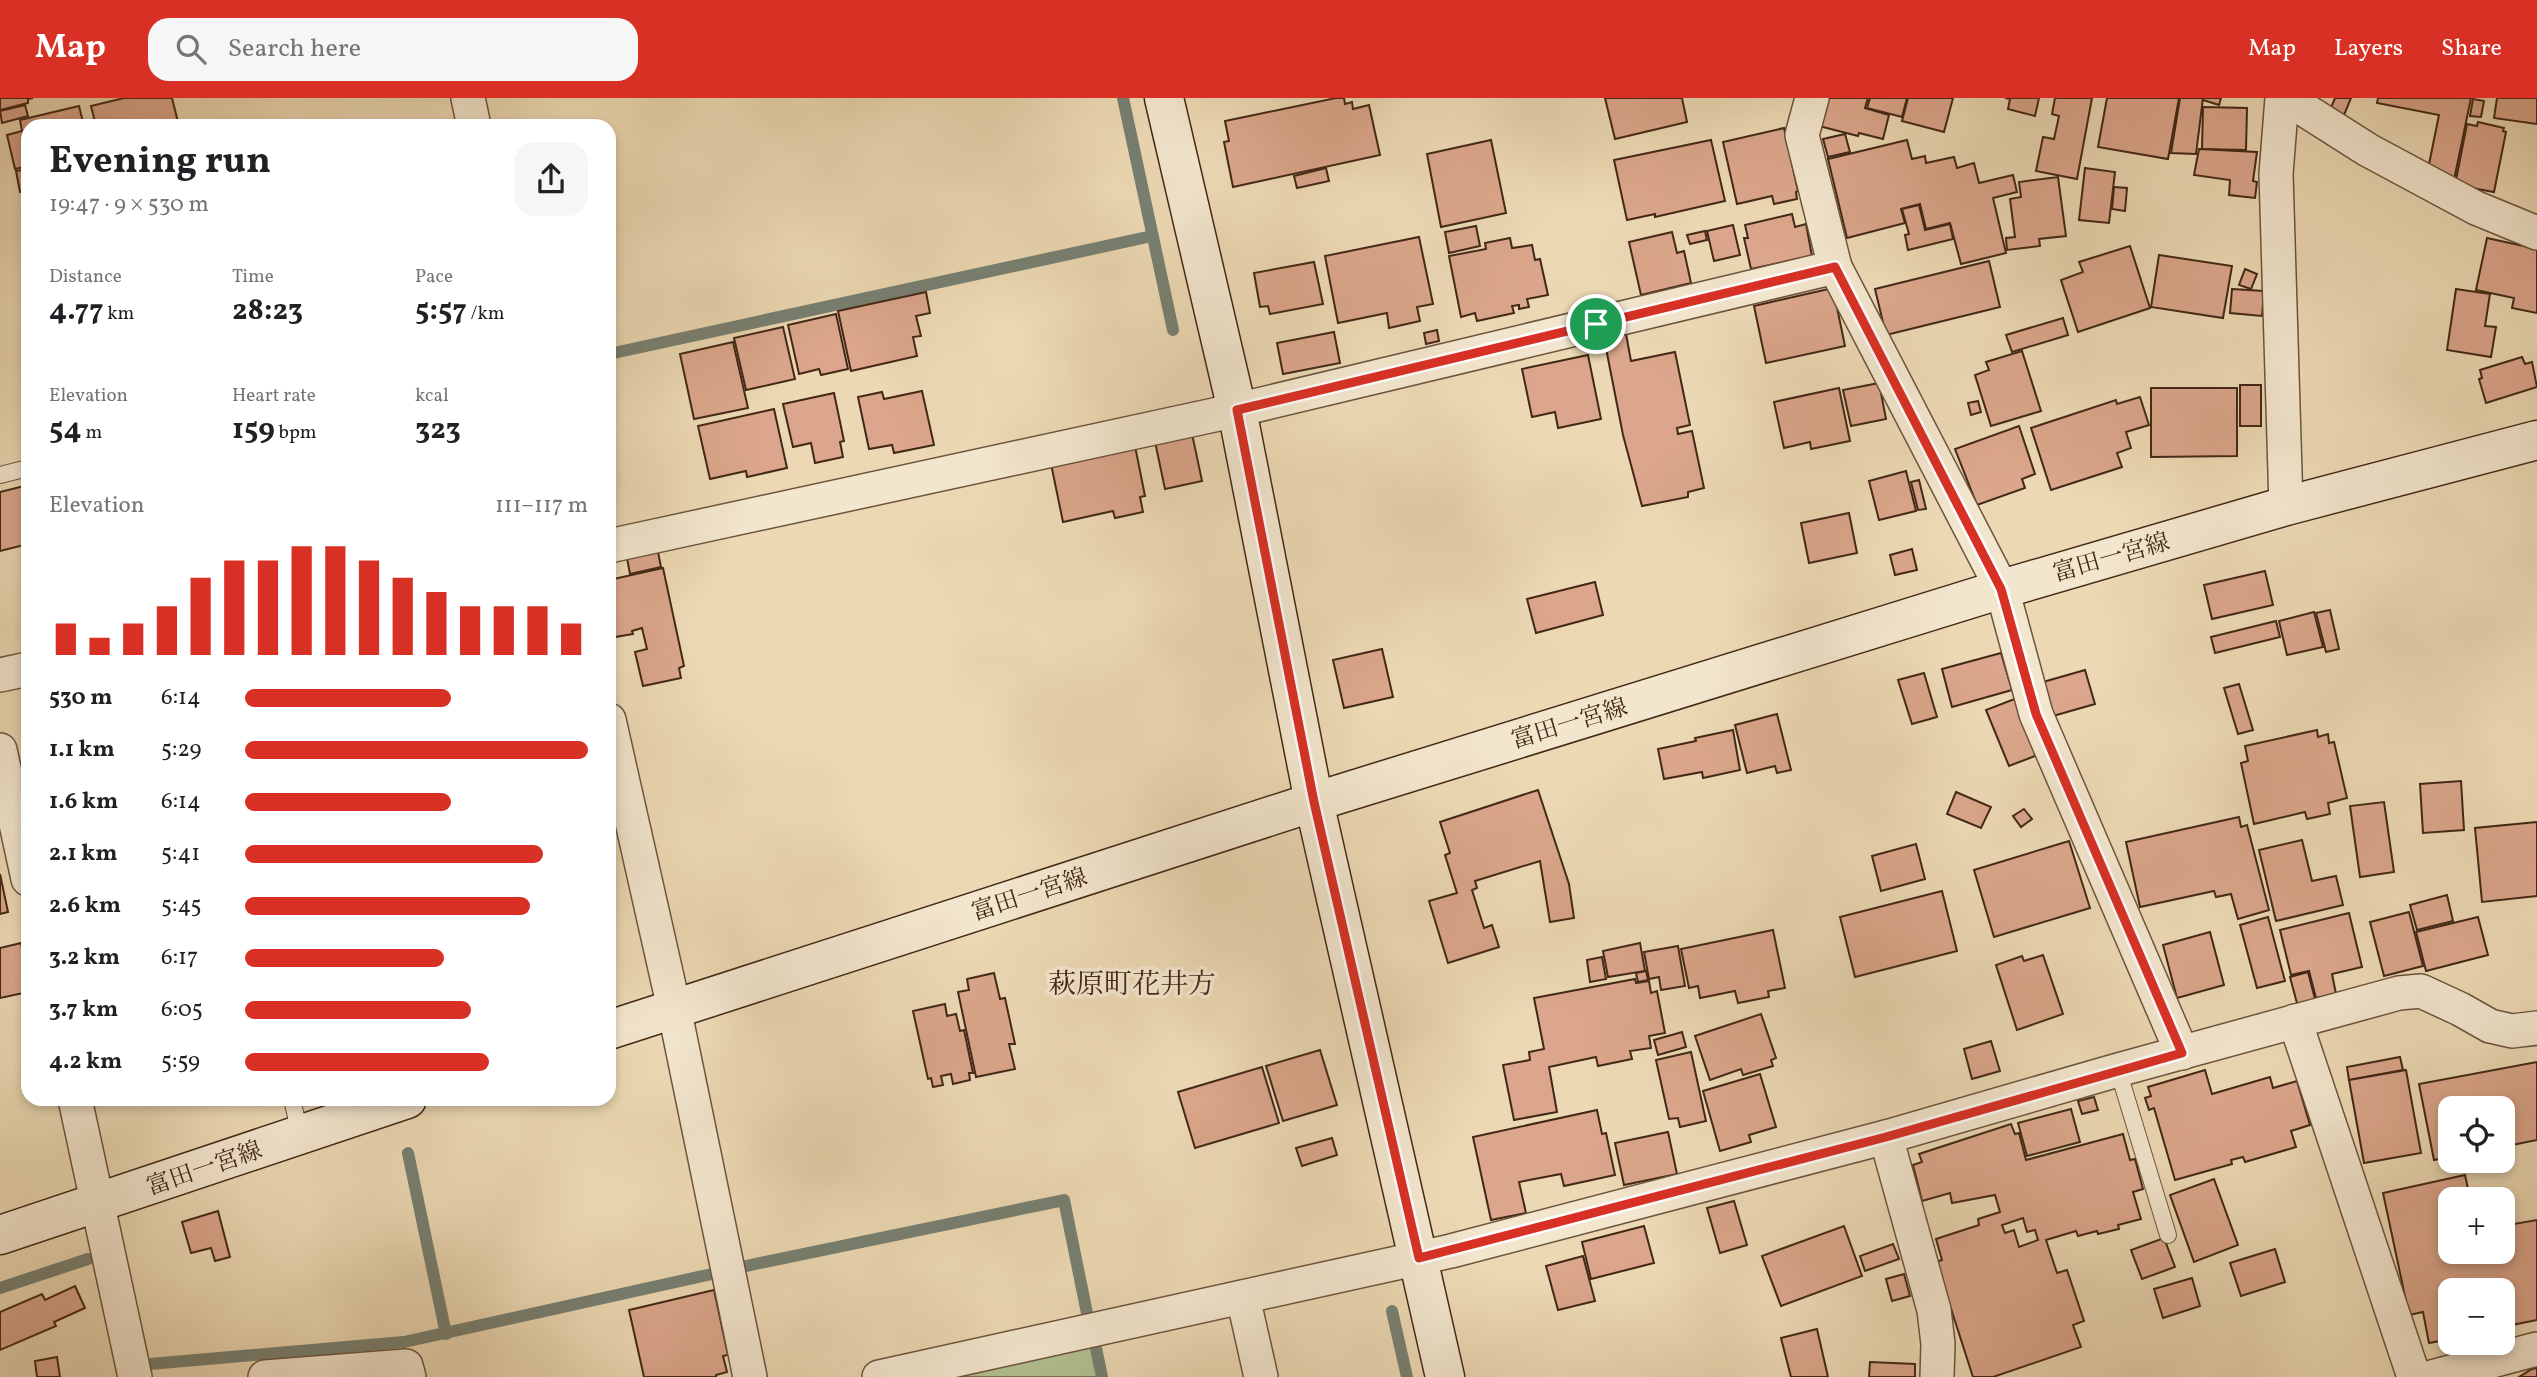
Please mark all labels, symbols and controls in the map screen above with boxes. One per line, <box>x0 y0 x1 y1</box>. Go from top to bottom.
search box <box>148 18 638 81</box>
text: Map <box>35 26 106 72</box>
icon: search <box>172 30 210 68</box>
text: Search here <box>228 31 361 67</box>
text: Map <box>2248 32 2296 66</box>
text: Layers <box>2334 32 2403 66</box>
text: Share <box>2441 32 2502 66</box>
text: Evening run <box>49 136 271 189</box>
button: share <box>514 142 588 216</box>
text: 19:47 · 9 × 530 m <box>49 189 209 221</box>
text: Distance <box>49 264 122 290</box>
text: Time <box>232 264 274 290</box>
text: Pace <box>415 264 453 290</box>
text: 4.77 <box>49 290 103 332</box>
text: 28:23 <box>232 290 303 332</box>
text: 5:57 <box>415 290 467 332</box>
pin <box>1566 294 1626 354</box>
text: km <box>103 301 134 327</box>
text: /km <box>467 301 505 327</box>
icon: arrive <box>1577 305 1615 343</box>
text: Elevation <box>49 383 128 409</box>
text: Heart rate <box>232 383 316 409</box>
text: kcal <box>415 383 449 409</box>
text: 54 <box>49 409 82 451</box>
text: 159 <box>232 409 275 451</box>
text: 323 <box>415 409 461 451</box>
text: m <box>82 420 102 446</box>
text: bpm <box>275 420 317 446</box>
text: Elevation <box>49 490 145 522</box>
text: 111–117 m <box>495 490 588 522</box>
street label: 富田一宮線 <box>2049 526 2174 592</box>
text: 530 m <box>49 682 112 714</box>
text: 6:14 <box>161 682 201 714</box>
street label: 富田一宮線 <box>1507 691 1632 759</box>
text: 1.1 km <box>49 734 115 766</box>
text: 5:29 <box>161 734 202 766</box>
text: 1.6 km <box>49 786 118 818</box>
text: 6:14 <box>161 786 201 818</box>
text: 2.1 km <box>49 838 118 870</box>
text: 5:41 <box>161 838 200 870</box>
street label: 富田一宮線 <box>967 861 1092 931</box>
text: 2.6 km <box>49 890 121 922</box>
text: 5:45 <box>161 890 202 922</box>
text: 3.2 km <box>49 942 120 974</box>
text: 6:17 <box>161 942 198 974</box>
district label: 萩原町花井方 <box>1048 966 1216 1005</box>
text: 3.7 km <box>49 994 118 1026</box>
text: 6:05 <box>161 994 203 1026</box>
text: 4.2 km <box>49 1046 122 1078</box>
text: 5:59 <box>161 1046 200 1078</box>
map controls <box>2438 1096 2515 1355</box>
button: locate <box>2438 1096 2515 1173</box>
street label: 富田一宮線 <box>142 1134 267 1205</box>
button: + <box>2438 1187 2515 1264</box>
button: − <box>2438 1278 2515 1355</box>

